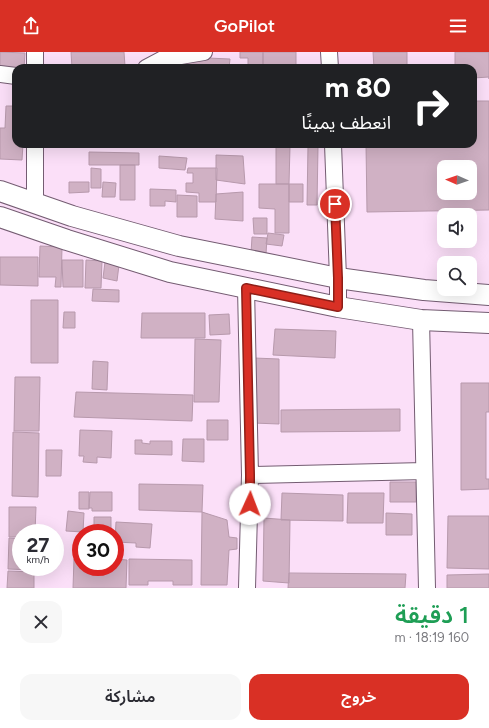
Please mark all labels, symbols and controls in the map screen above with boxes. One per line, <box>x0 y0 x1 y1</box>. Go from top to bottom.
icon: share <box>20 15 42 37</box>
text: GoPilot <box>214 15 275 37</box>
icon: menu <box>447 15 469 37</box>
text: 80 m <box>325 70 391 104</box>
icon: right <box>405 80 457 132</box>
text: انعطف يمينًا <box>302 112 391 134</box>
north arrow <box>437 160 477 200</box>
map controls <box>437 160 477 296</box>
pin <box>318 187 352 221</box>
icon: arrive <box>324 193 346 215</box>
button: sound <box>437 208 477 248</box>
button: search <box>437 256 477 296</box>
position arrow <box>229 483 271 525</box>
speed limit sign: 30 <box>72 524 124 576</box>
text: 27 <box>27 533 49 557</box>
text: km/h <box>27 553 49 566</box>
text: 1 دقيقة <box>395 600 469 629</box>
button: close <box>20 601 62 643</box>
text: 160 m · 18:19 <box>395 630 469 645</box>
button: مشاركة <box>20 674 241 720</box>
button: خروج <box>249 674 469 720</box>

